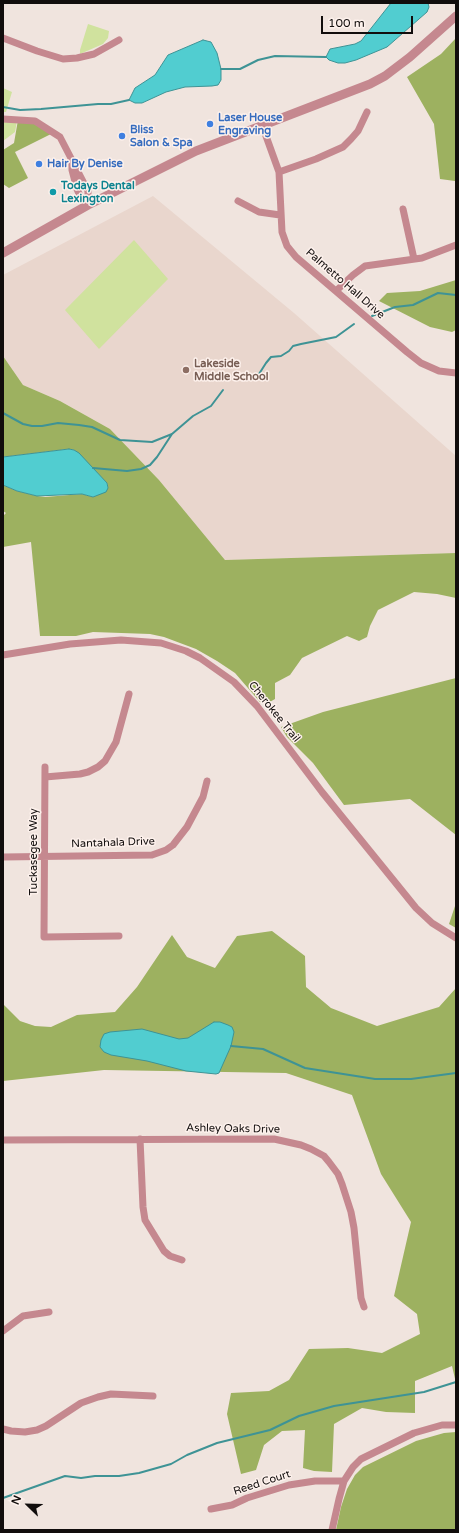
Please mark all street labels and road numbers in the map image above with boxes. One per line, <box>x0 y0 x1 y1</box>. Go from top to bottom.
street label: Palmetto Hall Drive <box>303 246 387 322</box>
street label: Cherokee Trail <box>245 679 303 745</box>
street label: Tuckasegee Way <box>27 808 41 896</box>
street label: Nantahala Drive <box>71 835 155 851</box>
street label: Ashley Oaks Drive <box>186 1122 280 1136</box>
street label: Reed Court <box>232 1468 292 1498</box>

